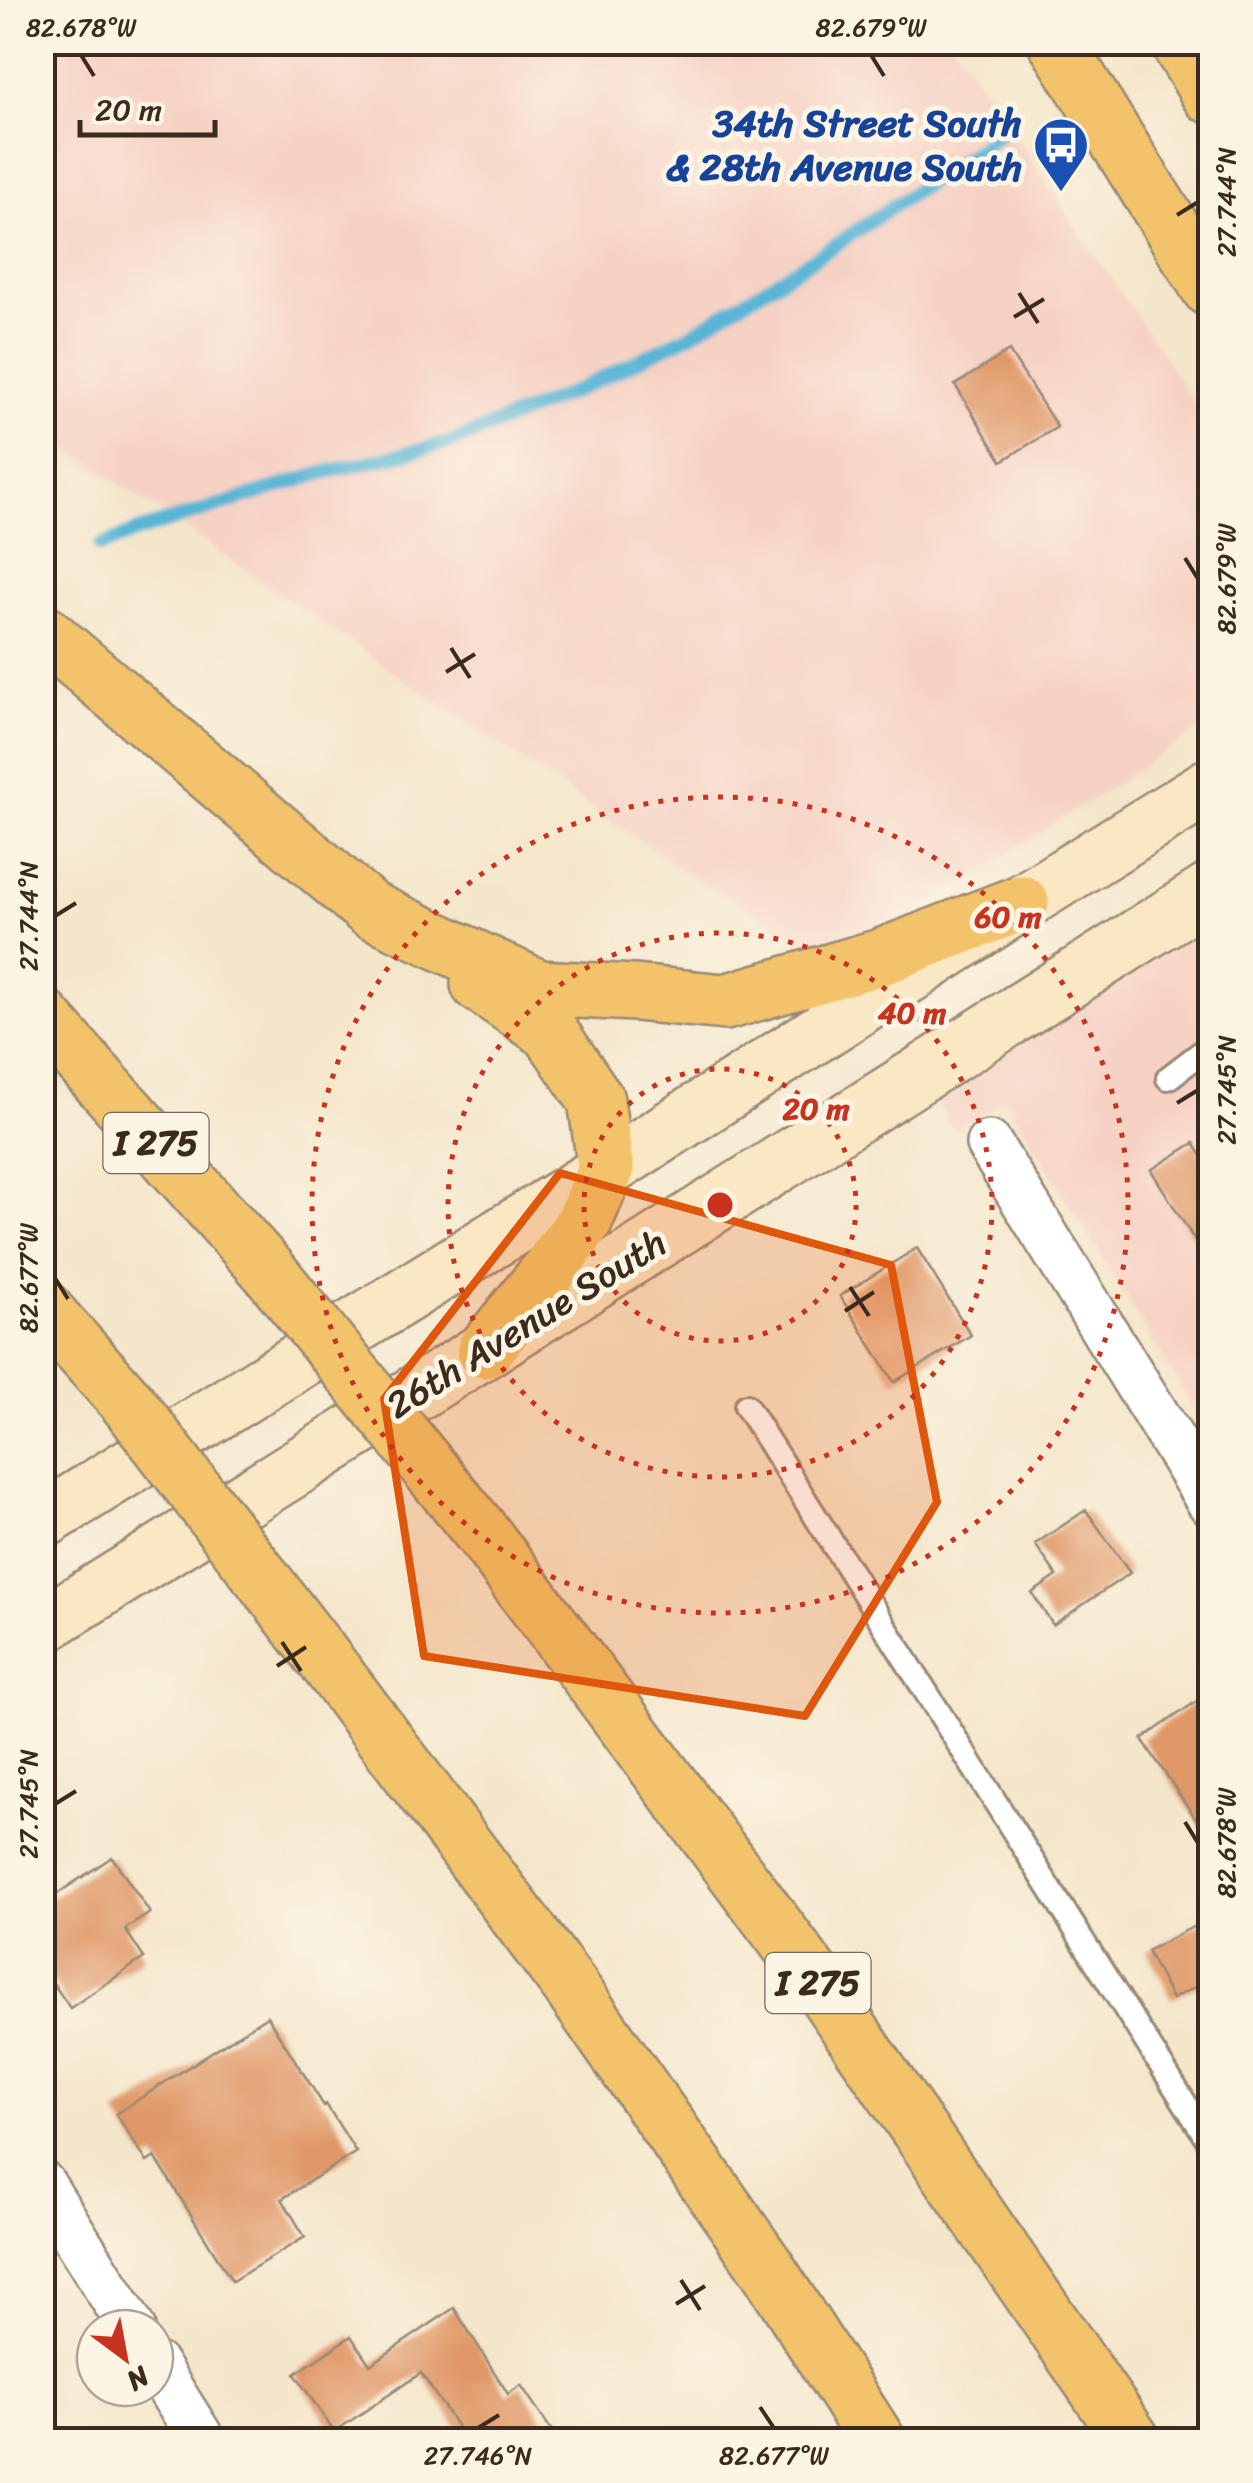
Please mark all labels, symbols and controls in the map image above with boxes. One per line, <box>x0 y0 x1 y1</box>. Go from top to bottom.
text: 82.678°W <box>26 5 137 50</box>
text: 82.679°W <box>816 5 927 50</box>
scale bar <box>80 75 215 137</box>
text: 20 m <box>95 83 162 137</box>
place label: 34th Street South & 28th Avenue South <box>666 90 1022 201</box>
bus stop icon: 34th Street South & 28th Avenue South <box>1031 115 1091 194</box>
text: 27.744°N <box>1204 146 1249 257</box>
text: 82.679°W <box>1204 523 1249 634</box>
text: 27.744°N <box>6 860 51 971</box>
text: 60 m <box>975 890 1041 944</box>
text: 40 m <box>878 986 946 1040</box>
text: 27.745°N <box>1204 1035 1249 1145</box>
text: 20 m <box>782 1082 850 1136</box>
road number: I 275 <box>104 1113 208 1173</box>
centre of rings <box>702 1187 738 1223</box>
street label: 26th Avenue South <box>372 1211 680 1437</box>
text: 82.677°W <box>6 1222 51 1333</box>
text: 27.745°N <box>6 1749 51 1859</box>
text: 82.678°W <box>1204 1787 1249 1898</box>
road number: I 275 <box>766 1953 870 2013</box>
north arrow <box>75 2308 175 2408</box>
text: N <box>116 2352 160 2405</box>
text: 27.746°N <box>424 2433 533 2478</box>
text: 82.677°W <box>719 2433 830 2478</box>

